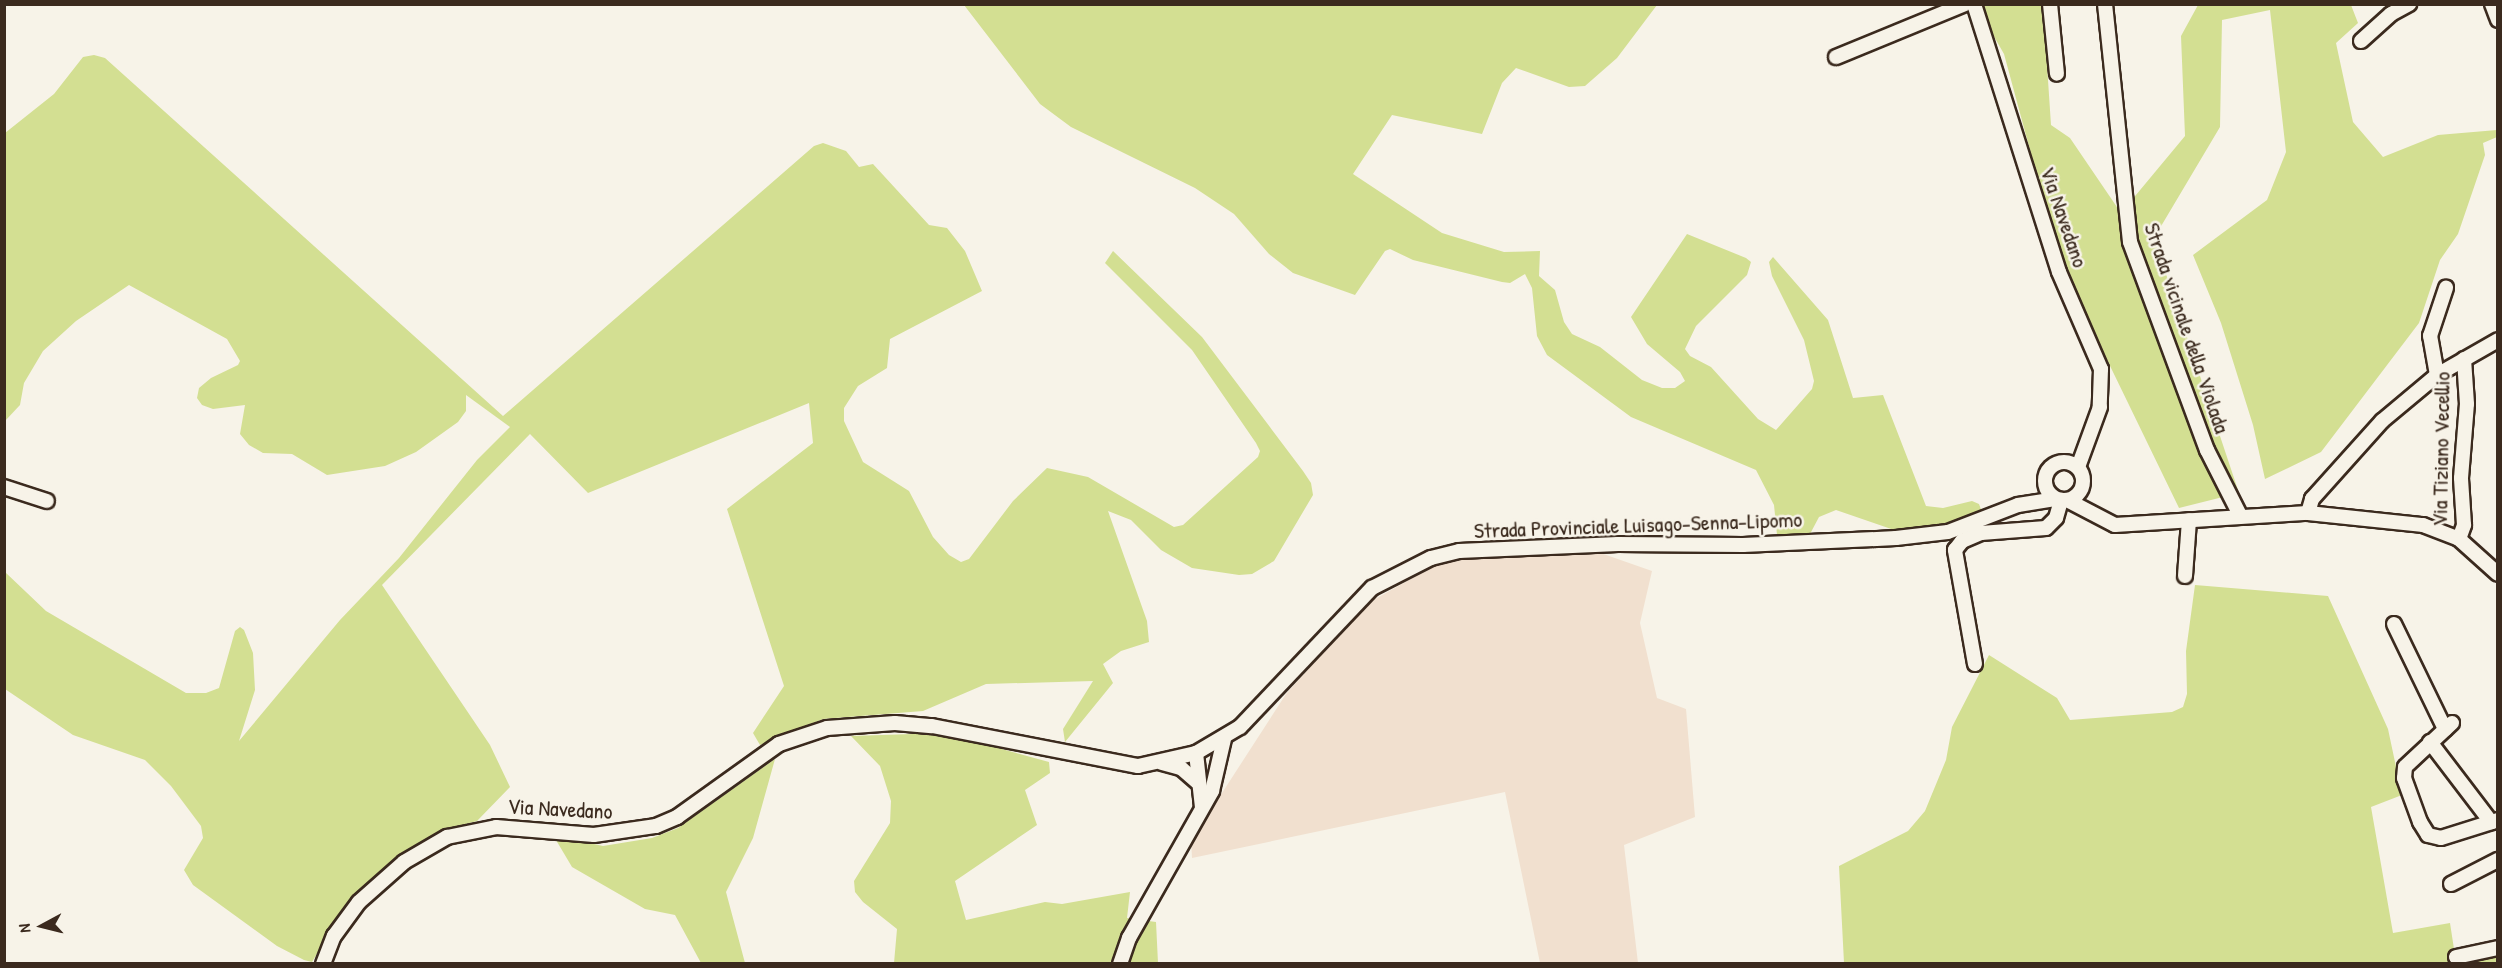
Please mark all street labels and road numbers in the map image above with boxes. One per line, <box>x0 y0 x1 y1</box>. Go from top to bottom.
street label: Via Navedano <box>2034 163 2094 271</box>
street label: Strada vicinale della Violada <box>2139 219 2235 437</box>
street label: Via Tiziano Vecellio <box>2426 371 2456 527</box>
street label: Strada Provinciale Luisago-Senna-Lipomo <box>1473 506 1803 544</box>
street label: Via Navedano <box>507 793 613 825</box>

